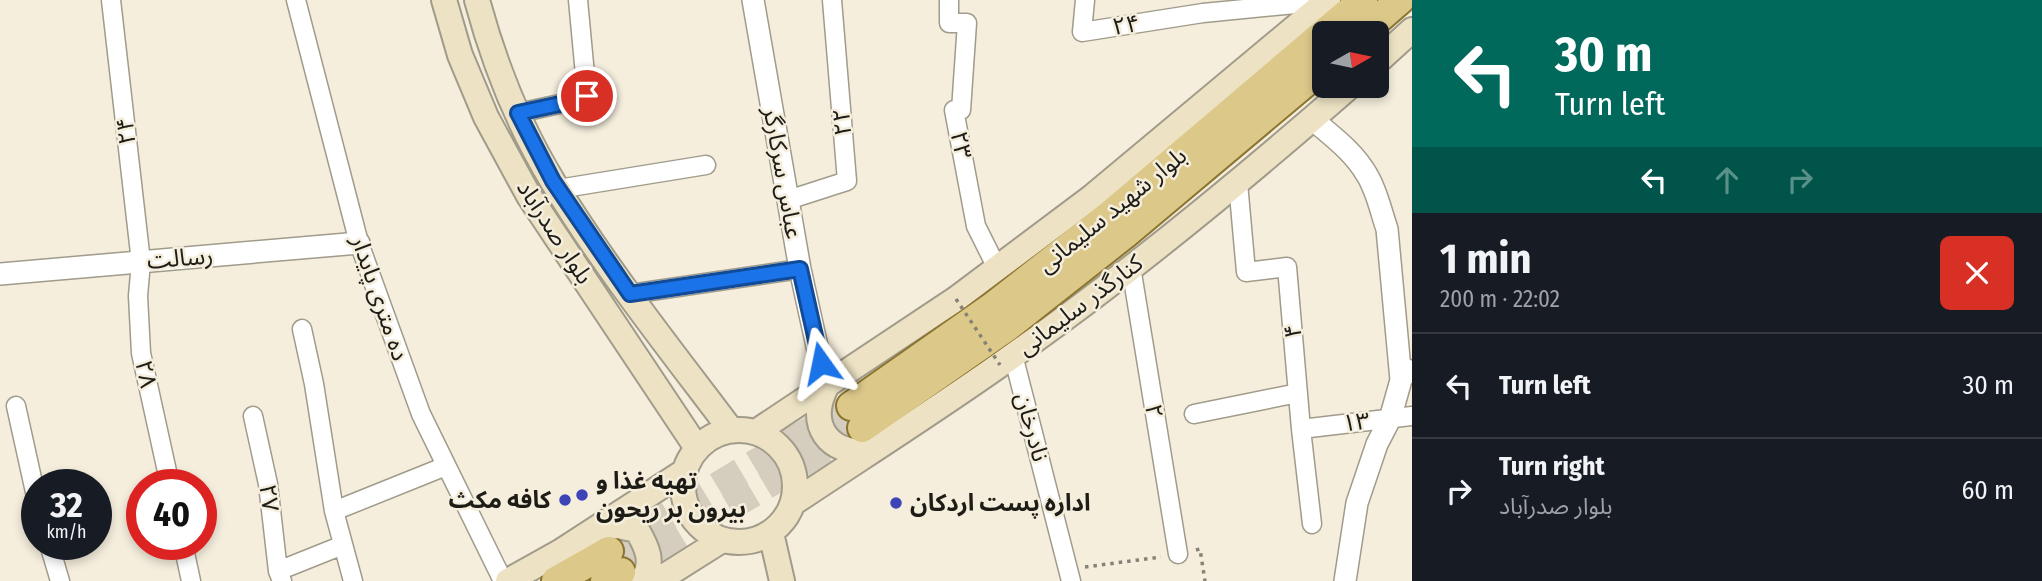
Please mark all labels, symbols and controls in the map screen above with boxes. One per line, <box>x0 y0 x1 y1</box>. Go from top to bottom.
street label: ۲۴ <box>1110 9 1142 41</box>
north arrow <box>1312 21 1390 98</box>
map controls <box>1312 21 1389 98</box>
text: 30 m <box>1555 25 1653 84</box>
icon: left <box>1440 28 1531 119</box>
pin <box>557 66 617 126</box>
icon: arrive <box>568 77 606 115</box>
text: Turn left <box>1555 85 1665 123</box>
street label: عباس سرکارگر <box>757 104 808 241</box>
street label: ۲۲ <box>827 107 857 137</box>
street label: ۲۴ <box>111 116 141 146</box>
street label: ۲۳ <box>945 129 977 161</box>
street label: بلوار شهید سلیمانی <box>1032 141 1192 279</box>
icon: left <box>1635 161 1673 199</box>
icon: ahead <box>1708 161 1746 199</box>
icon: right <box>1781 161 1819 199</box>
street label: بلوار صدرآباد <box>511 175 599 289</box>
street label: ده متری پایدار <box>344 231 414 365</box>
text: 1 min <box>1440 234 1531 284</box>
button: close <box>1940 236 2014 310</box>
street label: رسالت <box>146 241 214 275</box>
street label: کنارگذر سلیمانی <box>1012 248 1149 361</box>
text: 200 m · 22:02 <box>1440 285 1560 313</box>
street label: ۴ <box>1278 323 1308 339</box>
position arrow <box>784 326 858 400</box>
street label: ۲۸ <box>129 358 163 391</box>
icon: left <box>1440 367 1478 405</box>
text: Turn left <box>1499 370 1591 401</box>
text: 30 m <box>1963 370 2014 401</box>
street label: نادرخان <box>1009 389 1055 465</box>
street label: ۲ <box>1139 402 1169 420</box>
street label: ۱۳ <box>1341 407 1371 437</box>
text: Turn right <box>1499 451 1605 482</box>
place label: تهیه غذا و بیرون بر ریحون <box>596 467 746 523</box>
speed limit sign: 40 <box>126 469 217 560</box>
icon: right <box>1440 472 1478 510</box>
text: 60 m <box>1961 475 2014 506</box>
street label: ۲۷ <box>253 482 285 514</box>
text: 32 <box>50 484 83 526</box>
place label: کافه مکث <box>448 486 552 514</box>
marker: تهیه غذا و بیرون بر ریحون <box>574 487 590 503</box>
place label: اداره پست اردکان <box>910 489 1091 519</box>
marker: کافه مکث <box>557 492 573 508</box>
text: بلوار صدرآباد <box>1499 492 1612 520</box>
marker: اداره پست اردکان <box>888 495 904 511</box>
text: km/h <box>46 521 87 543</box>

